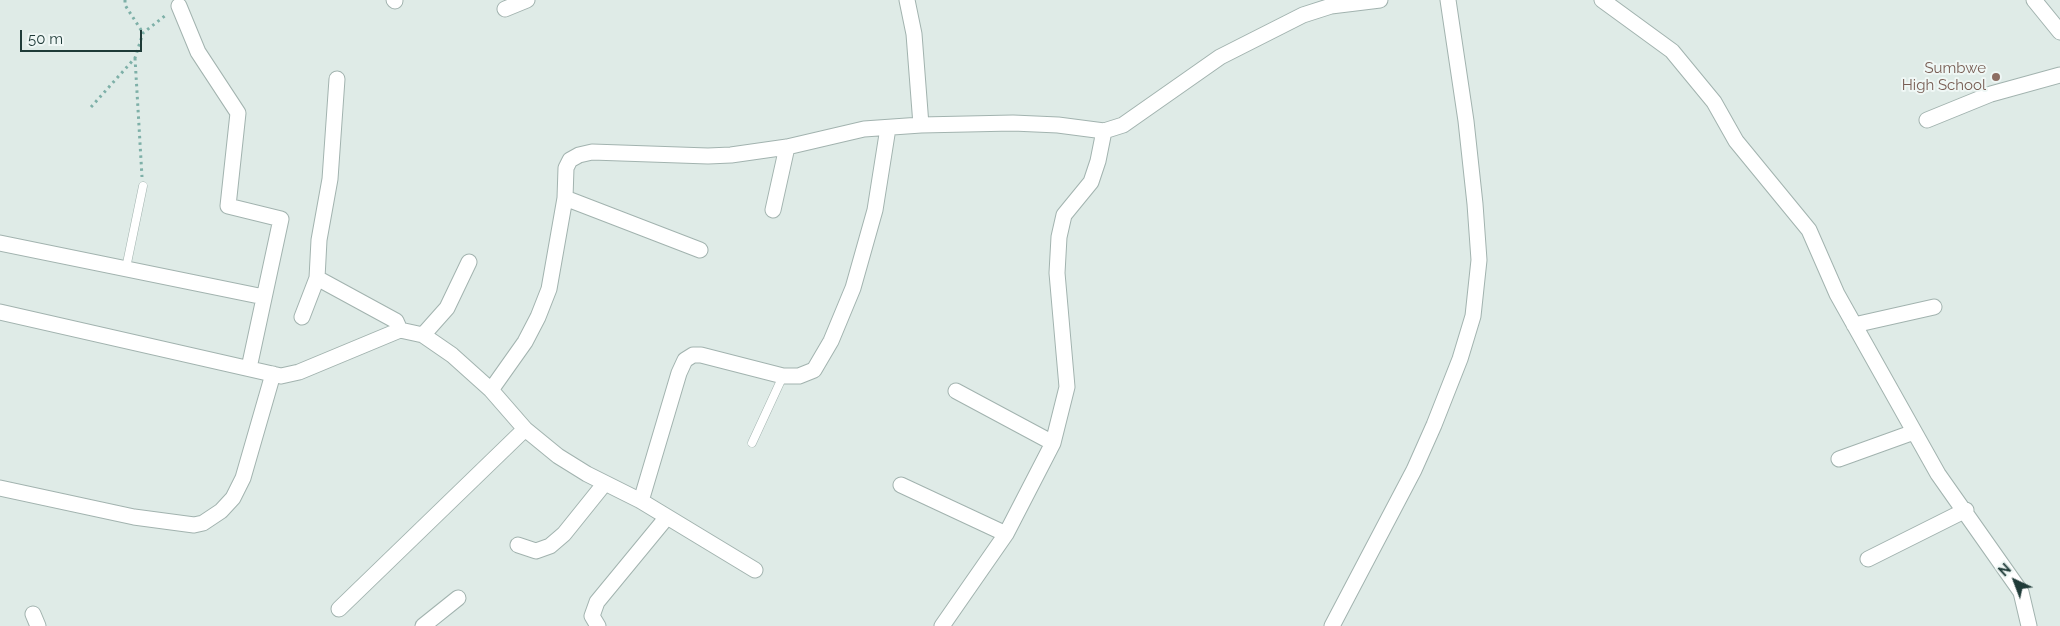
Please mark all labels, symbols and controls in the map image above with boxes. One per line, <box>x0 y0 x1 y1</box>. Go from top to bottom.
scale bar <box>22 20 145 52</box>
text: 50 m <box>28 30 63 48</box>
place label: Sumbwe High School <box>1902 59 1986 94</box>
marker: Sumbwe High School <box>1990 71 2002 83</box>
north arrow <box>1990 556 2040 606</box>
text: N <box>1995 561 2014 580</box>

